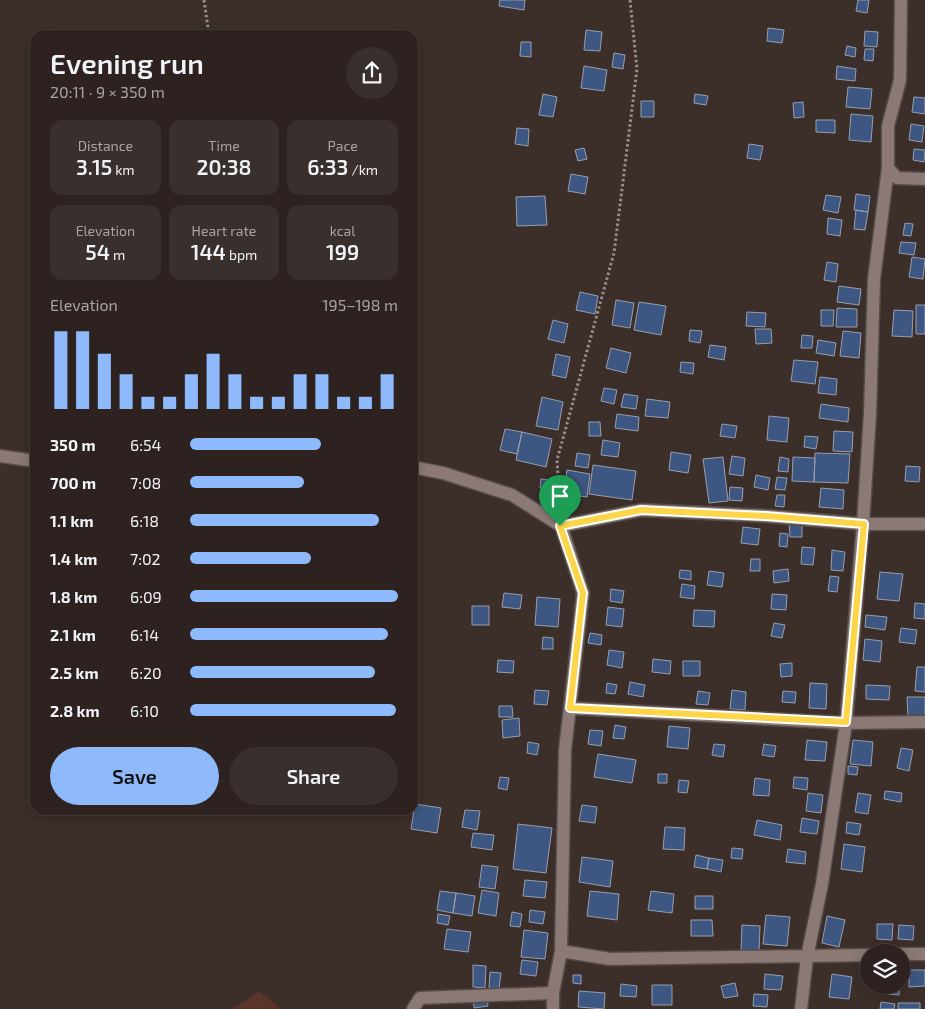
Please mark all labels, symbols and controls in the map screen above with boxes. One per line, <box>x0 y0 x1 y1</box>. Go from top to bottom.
text: Evening run <box>50 46 204 80</box>
button: share <box>346 47 398 99</box>
text: 20:11 · 9 × 350 m <box>50 82 165 101</box>
text: Distance <box>78 137 133 154</box>
text: Time <box>208 137 240 154</box>
text: Pace <box>328 137 358 154</box>
text: 3.15 <box>76 154 112 179</box>
text: 20:38 <box>197 154 251 179</box>
text: 6:33 <box>307 154 348 179</box>
text: km <box>112 161 135 178</box>
text: /km <box>348 161 378 178</box>
text: Elevation <box>76 222 135 239</box>
text: Heart rate <box>192 222 256 239</box>
text: kcal <box>330 222 355 239</box>
text: 54 <box>85 239 110 264</box>
text: 144 <box>191 239 226 264</box>
text: 199 <box>326 239 359 264</box>
text: m <box>110 246 125 263</box>
text: bpm <box>226 246 257 263</box>
text: Elevation <box>50 295 118 314</box>
text: 195–198 m <box>322 295 398 314</box>
text: 350 m <box>50 435 96 454</box>
text: 6:54 <box>130 435 161 454</box>
text: 700 m <box>50 473 96 492</box>
text: 7:08 <box>130 473 161 492</box>
pin <box>539 475 581 526</box>
icon: arrive <box>546 482 574 510</box>
text: 1.1 km <box>50 511 94 530</box>
text: 6:18 <box>130 511 159 530</box>
text: 1.4 km <box>50 549 97 568</box>
text: 7:02 <box>130 549 161 568</box>
text: 1.8 km <box>50 587 97 606</box>
text: 6:09 <box>130 587 162 606</box>
text: 2.1 km <box>50 625 96 644</box>
text: 6:14 <box>130 625 159 644</box>
text: 2.5 km <box>50 663 99 682</box>
text: 6:20 <box>130 663 162 682</box>
text: 2.8 km <box>50 701 100 720</box>
text: 6:10 <box>130 701 159 720</box>
button: Save <box>50 747 219 805</box>
button: Share <box>229 747 398 805</box>
map controls <box>860 944 910 994</box>
button: layers <box>860 944 910 994</box>

